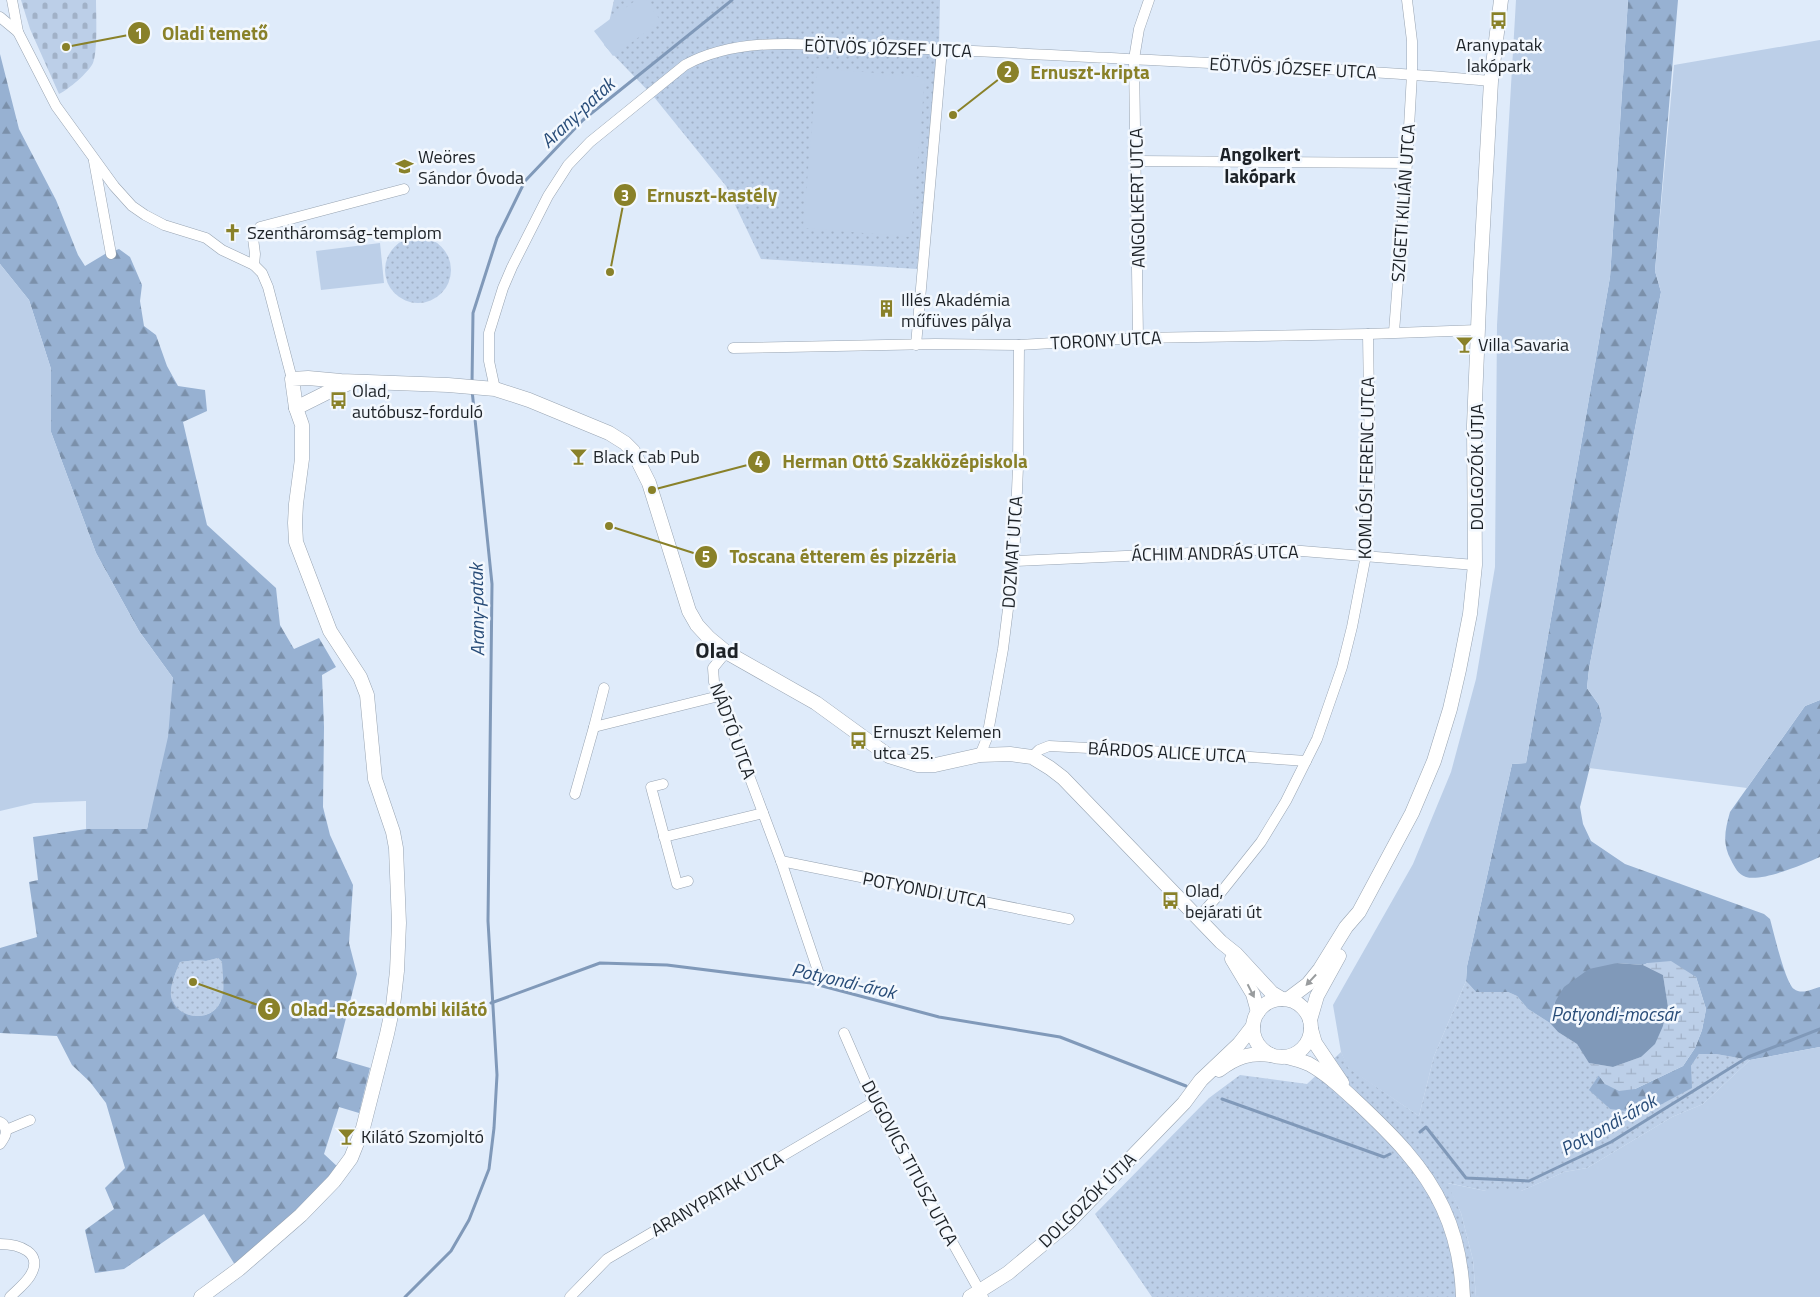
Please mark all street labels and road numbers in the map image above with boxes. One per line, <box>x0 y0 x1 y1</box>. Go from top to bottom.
street label: EÖTVÖS JÓZSEF UTCA <box>804 32 973 64</box>
street label: EÖTVÖS JÓZSEF UTCA <box>1209 50 1378 86</box>
street label: SZIGETI KILIÁN UTCA <box>1384 123 1422 283</box>
street label: ANGOLKERT UTCA <box>1122 127 1152 268</box>
street label: TORONY UTCA <box>1050 324 1162 356</box>
street label: KOMLÓSI FERENC UTCA <box>1351 376 1381 560</box>
street label: DOLGOZÓK ÚTJA <box>1463 403 1490 530</box>
street label: DOZMAT UTCA <box>995 495 1029 609</box>
street label: ÁCHIM ANDRÁS UTCA <box>1131 538 1299 568</box>
street label: NÁDTÓ UTCA <box>703 679 763 783</box>
street label: BÁRDOS ALICE UTCA <box>1087 734 1247 770</box>
street label: POTYONDI UTCA <box>860 865 990 915</box>
street label: DUGOVICS TITUSZ UTCA <box>855 1075 965 1251</box>
street label: ARANYPATAK UTCA <box>646 1145 789 1243</box>
street label: DOLGOZÓK ÚTJA <box>1032 1146 1142 1254</box>

